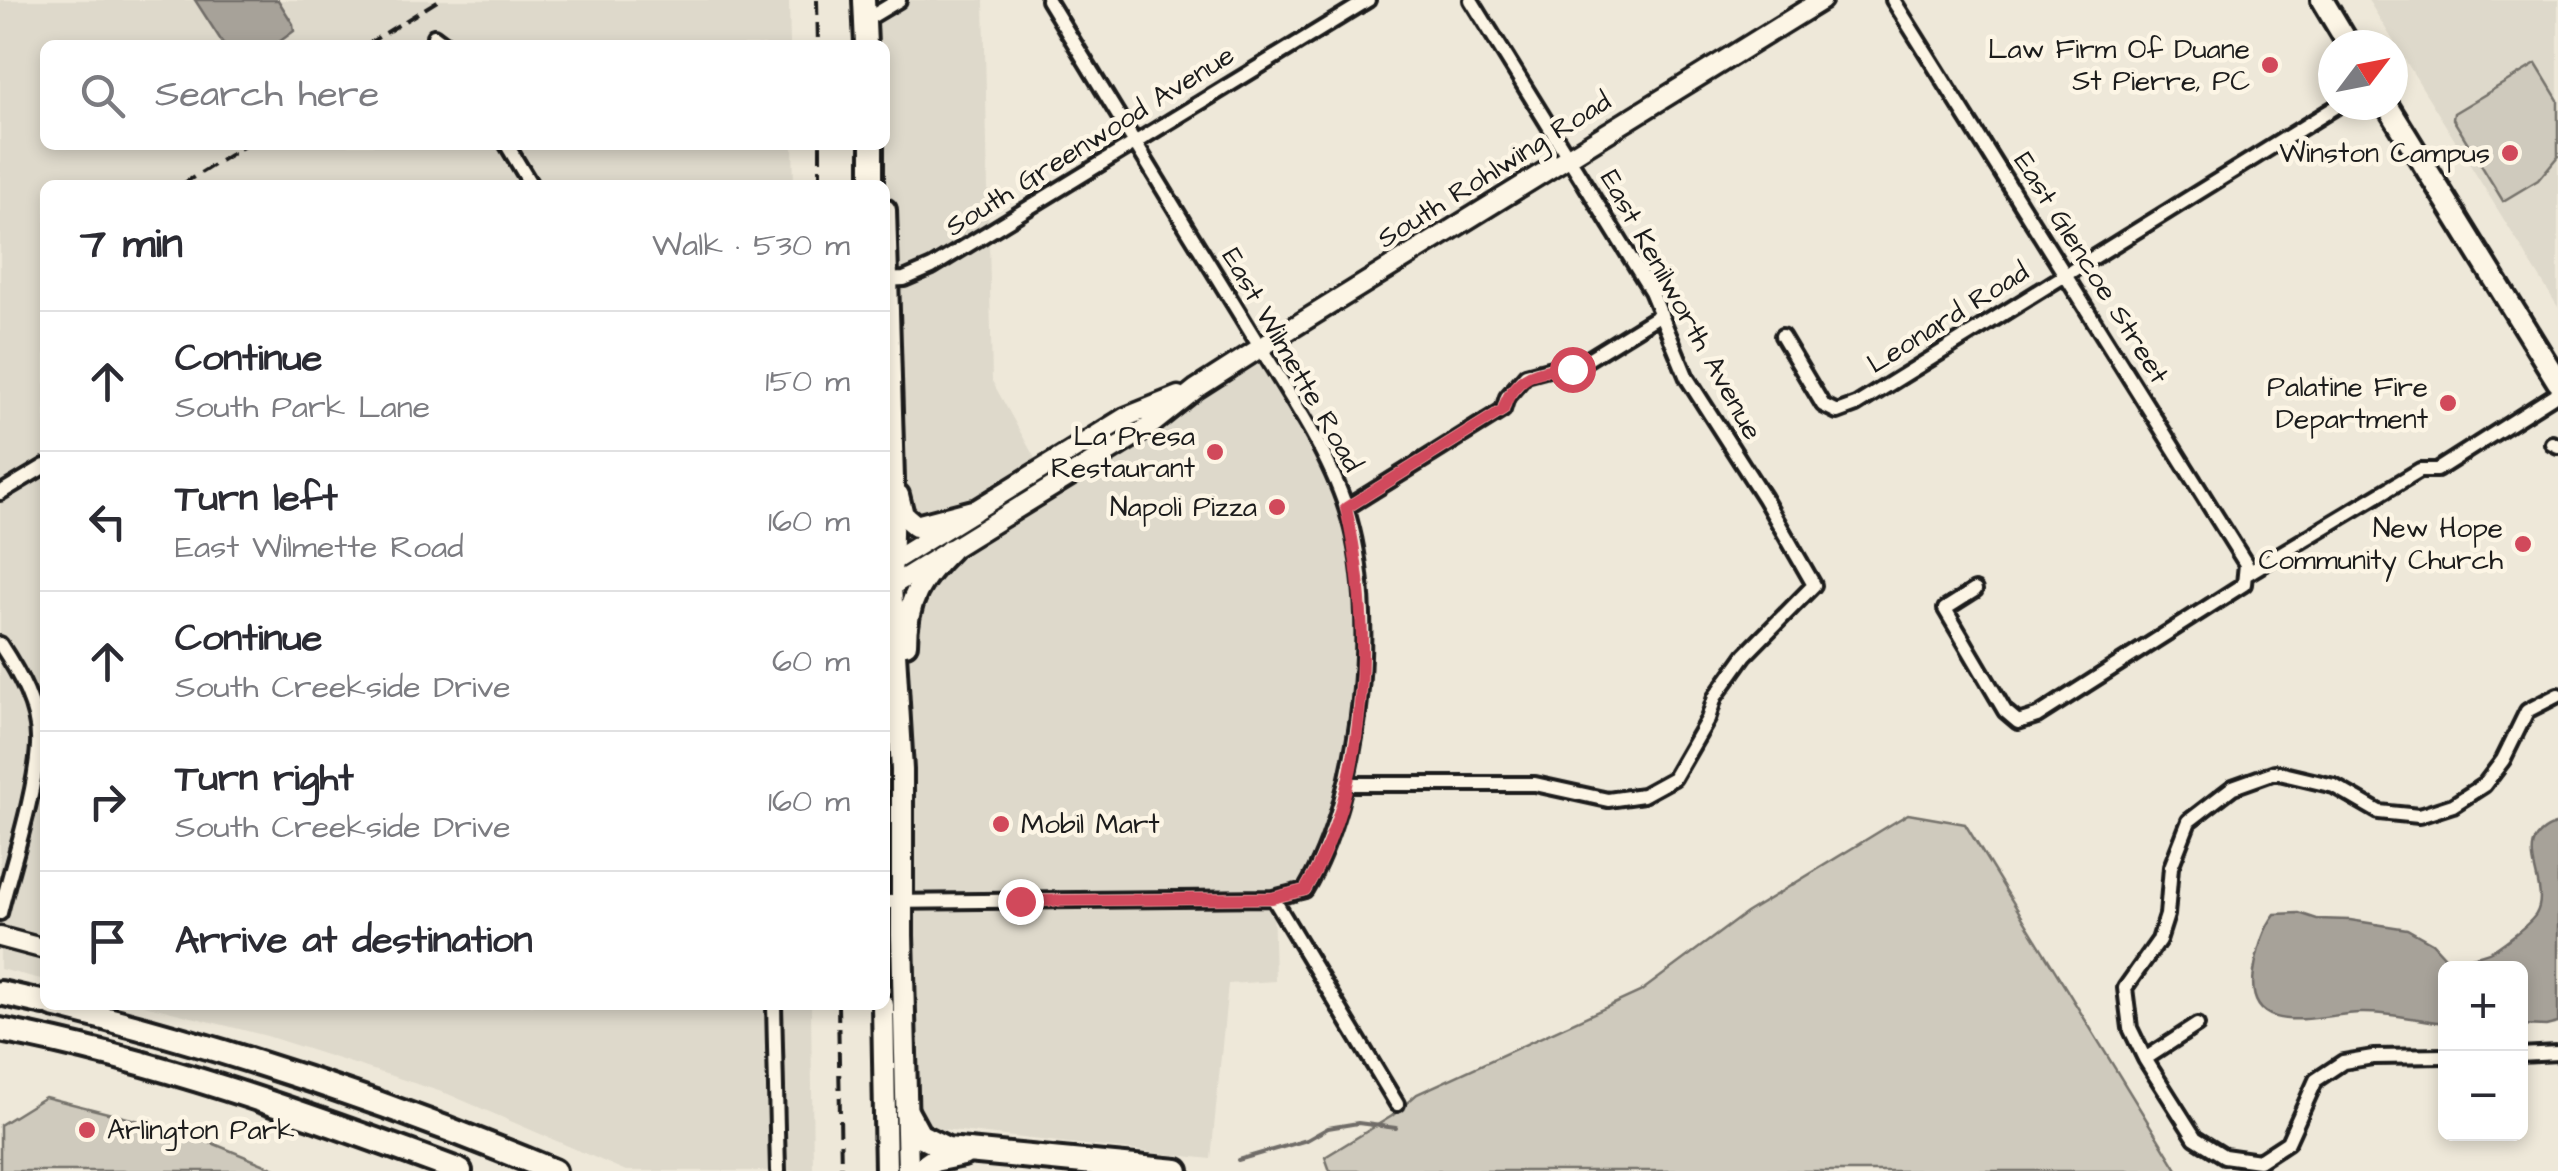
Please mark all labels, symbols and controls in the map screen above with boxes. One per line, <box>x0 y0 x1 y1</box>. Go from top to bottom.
place label: Law Firm Of Duane St Pierre, PC <box>1988 30 2250 101</box>
north arrow <box>2318 30 2408 120</box>
street label: South Greenwood Avenue <box>938 36 1242 246</box>
search box <box>40 40 890 150</box>
marker: Law Firm Of Duane St Pierre, PC <box>2259 54 2281 76</box>
icon: search <box>75 68 130 123</box>
text: Search here <box>155 69 379 121</box>
street label: South Rohlwing Road <box>1370 82 1619 259</box>
place label: Winston Campus <box>2279 134 2490 173</box>
marker: Winston Campus <box>2499 142 2521 164</box>
street label: East Glencoe Street <box>2004 145 2179 392</box>
street label: East Kenilworth Avenue <box>1590 163 1772 447</box>
text: 7 min <box>80 216 183 274</box>
text: Walk · 530 m <box>652 223 850 268</box>
street label: East Wilmette Road <box>1212 241 1372 479</box>
street label: Leonard Road <box>1860 253 2036 383</box>
text: Continue <box>175 333 322 385</box>
route start <box>1550 347 1596 393</box>
icon: ahead <box>80 354 135 409</box>
text: 150 m <box>765 359 850 404</box>
place label: Palatine Fire Department <box>2267 368 2429 439</box>
text: South Park Lane <box>175 385 430 430</box>
marker: Palatine Fire Department <box>2437 392 2459 414</box>
place label: La Presa Restaurant <box>1051 417 1196 488</box>
marker: La Presa Restaurant <box>1204 441 1226 463</box>
text: Turn left <box>175 473 338 525</box>
place label: Napoli Pizza <box>1110 488 1257 527</box>
icon: left <box>80 494 135 549</box>
marker: Napoli Pizza <box>1266 496 1288 518</box>
text: 160 m <box>768 499 850 544</box>
place label: New Hope Community Church <box>2259 509 2503 582</box>
text: East Wilmette Road <box>175 525 464 570</box>
marker: New Hope Community Church <box>2512 533 2534 555</box>
text: Continue <box>175 613 322 665</box>
icon: ahead <box>80 634 135 689</box>
text: 60 m <box>772 639 850 684</box>
text: South Creekside Drive <box>175 665 511 710</box>
text: Turn right <box>175 753 354 805</box>
icon: right <box>80 774 135 829</box>
text: 160 m <box>768 779 850 824</box>
text: South Creekside Drive <box>175 805 511 850</box>
place label: Mobil Mart <box>1021 805 1160 844</box>
marker: Mobil Mart <box>990 813 1012 835</box>
route end <box>998 879 1044 925</box>
icon: arrive <box>80 914 135 969</box>
text: Arrive at destination <box>175 915 532 967</box>
map controls <box>2438 961 2528 1141</box>
button: + <box>2438 961 2528 1051</box>
button: − <box>2438 1051 2528 1141</box>
place label: Arlington Park <box>107 1111 295 1151</box>
marker: Arlington Park <box>76 1119 98 1141</box>

